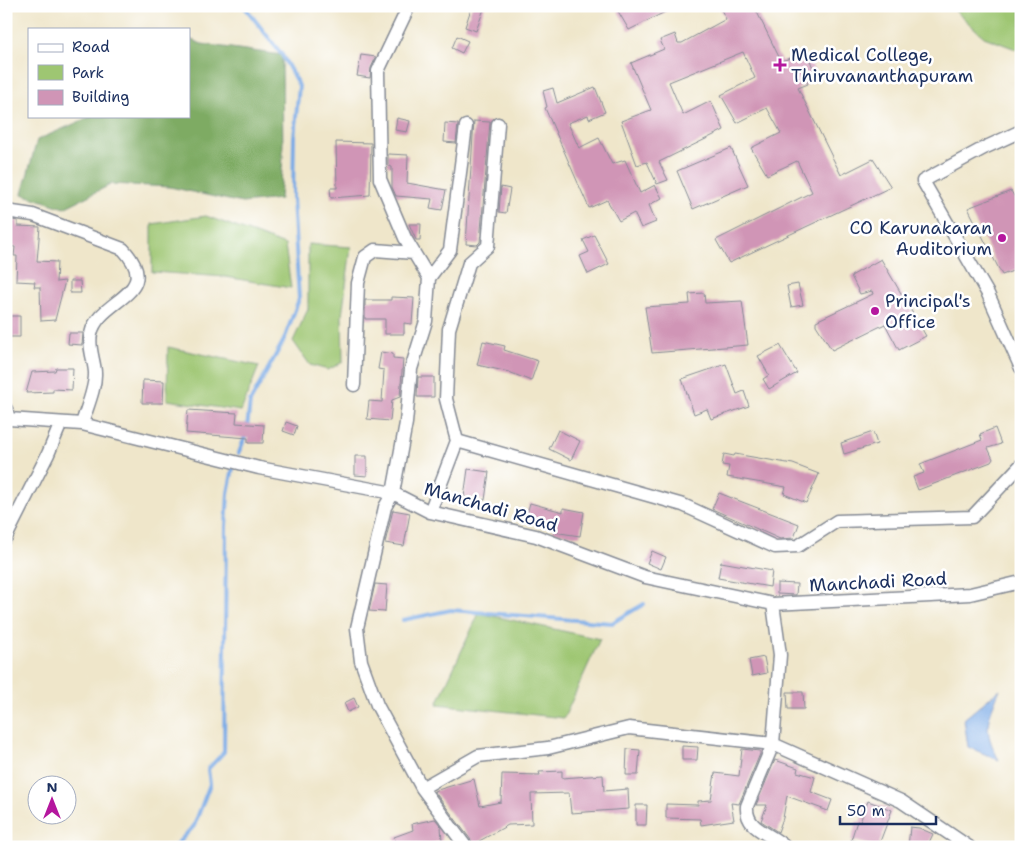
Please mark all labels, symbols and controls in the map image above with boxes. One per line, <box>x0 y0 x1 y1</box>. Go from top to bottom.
legend <box>28 28 190 118</box>
text: Road <box>72 37 110 57</box>
place label: Medical College, Thiruvananthapuram <box>791 43 973 88</box>
marker: Medical College, Thiruvananthapuram <box>773 58 787 72</box>
text: Park <box>72 63 104 83</box>
text: Building <box>72 87 129 107</box>
place label: CO Karunakaran Auditorium <box>849 216 992 261</box>
marker: CO Karunakaran Auditorium <box>996 232 1008 244</box>
place label: Principal's Office <box>885 289 971 334</box>
marker: Principal's Office <box>869 305 881 317</box>
street label: Manchadi Road <box>421 476 561 538</box>
street label: Manchadi Road <box>808 566 948 598</box>
north arrow <box>28 776 78 826</box>
text: N <box>46 778 58 796</box>
scale bar <box>840 793 936 825</box>
text: 50 m <box>847 801 885 821</box>

